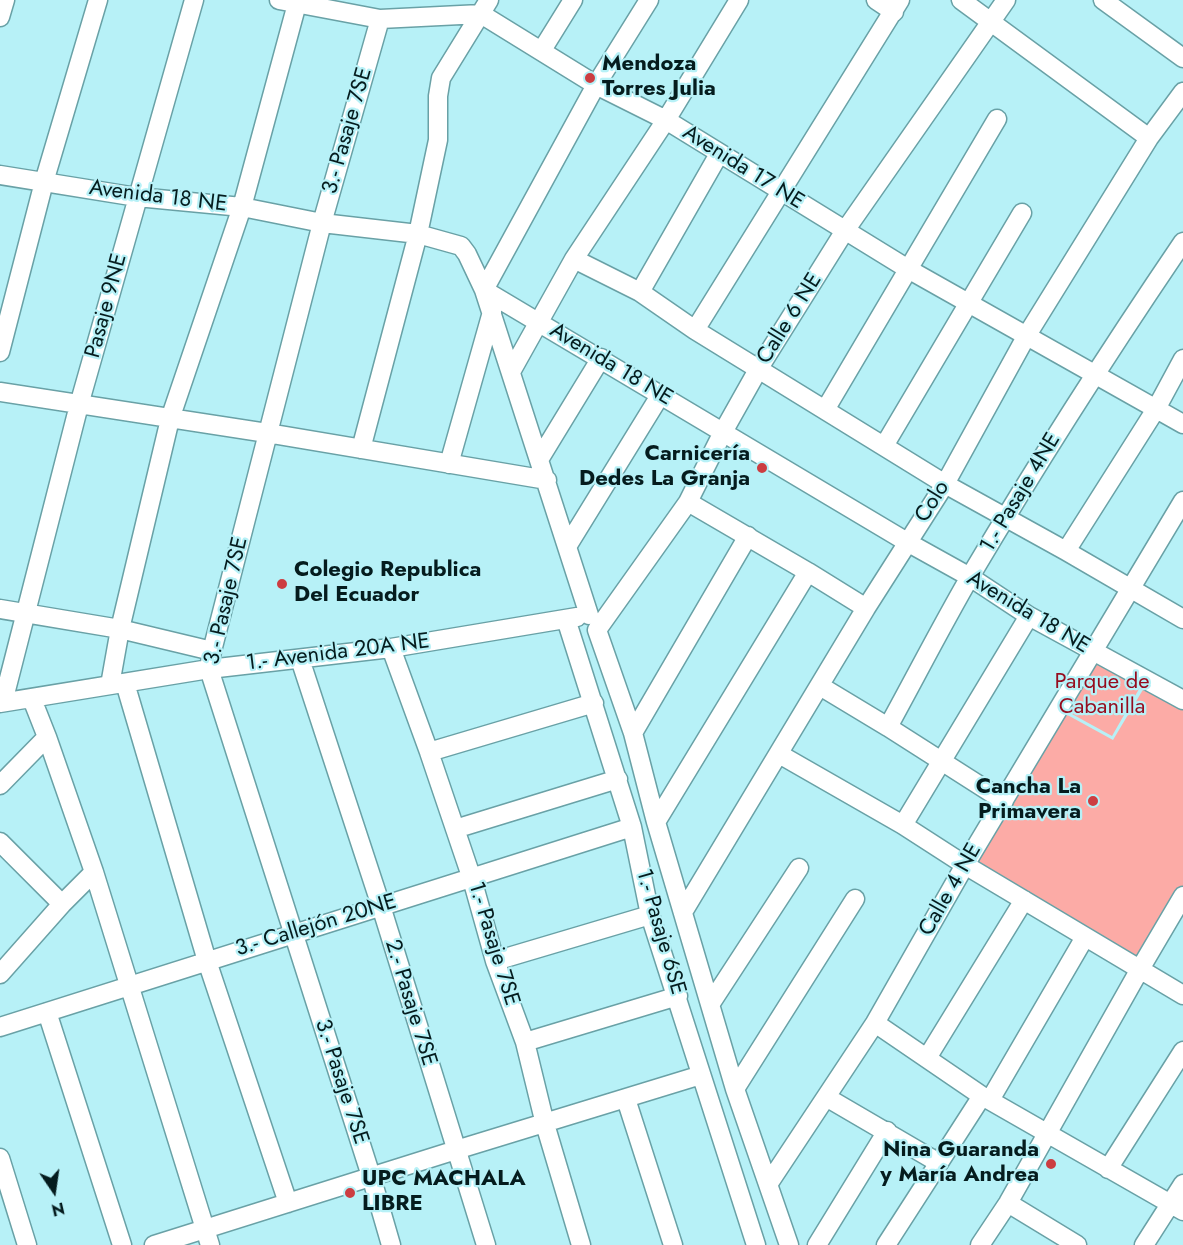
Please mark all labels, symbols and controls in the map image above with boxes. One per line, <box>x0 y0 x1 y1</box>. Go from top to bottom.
place label: Mendoza Torres Julia <box>602 52 716 104</box>
street label: 3.- Pasaje 7SE <box>317 65 379 197</box>
marker: Mendoza Torres Julia <box>583 71 597 85</box>
street label: Avenida 17 NE <box>677 120 809 216</box>
street label: Avenida 18 NE <box>88 175 228 219</box>
street label: Pasaje 9NE <box>80 251 134 361</box>
street label: Calle 6 NE <box>752 269 828 369</box>
street label: Avenida 18 NE <box>545 318 677 412</box>
street label: 1.- Pasaje 4NE <box>975 429 1067 557</box>
place label: Carnicería Dedes La Granja <box>579 442 750 494</box>
marker: Carnicería Dedes La Granja <box>755 461 769 475</box>
street label: Colo <box>910 476 956 528</box>
street label: 3.- Pasaje 7SE <box>200 535 254 667</box>
place label: Colegio Republica Del Ecuador <box>294 558 481 610</box>
street label: Avenida 18 NE <box>962 566 1094 660</box>
marker: Colegio Republica Del Ecuador <box>275 577 289 591</box>
street label: 1.- Avenida 20A NE <box>245 629 431 677</box>
park label: Parque de Cabanilla <box>1054 670 1150 722</box>
place label: Cancha La Primavera <box>976 775 1081 826</box>
marker: Cancha La Primavera <box>1086 794 1100 808</box>
street label: Calle 4 NE <box>914 839 988 941</box>
street label: 1.- Pasaje 6SE <box>629 866 691 998</box>
street label: 1.- Pasaje 7SE <box>462 879 524 1009</box>
street label: 3.- Callejón 20NE <box>232 889 400 963</box>
street label: 2.- Pasaje 7SE <box>378 937 442 1069</box>
street label: 3.- Pasaje 7SE <box>308 1016 374 1148</box>
place label: Nina Guaranda y María Andrea <box>880 1138 1039 1190</box>
marker: Nina Guaranda y María Andrea <box>1044 1157 1058 1171</box>
north arrow <box>24 1161 84 1221</box>
place label: UPC MACHALA LIBRE <box>362 1167 526 1218</box>
marker: UPC MACHALA LIBRE <box>343 1186 357 1200</box>
text: N <box>49 1196 67 1222</box>

